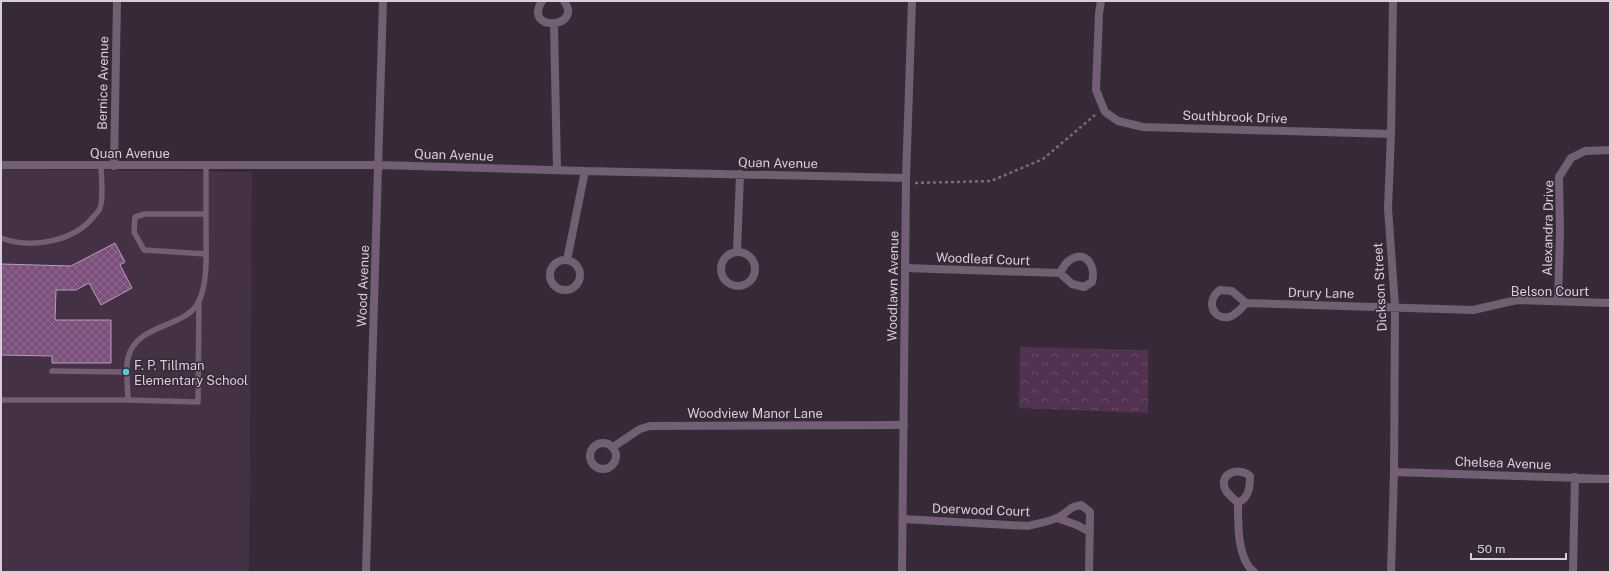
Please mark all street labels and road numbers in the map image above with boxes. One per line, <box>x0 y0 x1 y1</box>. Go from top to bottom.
street label: Bernice Avenue <box>95 36 111 130</box>
street label: Southbrook Drive <box>1182 108 1288 126</box>
street label: Quan Avenue <box>90 146 170 161</box>
street label: Quan Avenue <box>414 146 494 164</box>
street label: Quan Avenue <box>738 155 818 171</box>
street label: Alexandra Drive <box>1540 180 1556 276</box>
street label: Woodlawn Avenue <box>885 231 901 341</box>
street label: Dickson Street <box>1370 242 1390 332</box>
street label: Wood Avenue <box>354 245 372 327</box>
street label: Woodleaf Court <box>936 250 1030 268</box>
street label: Belson Court <box>1511 284 1589 299</box>
street label: Drury Lane <box>1288 285 1354 301</box>
street label: Woodview Manor Lane <box>687 406 823 421</box>
street label: Chelsea Avenue <box>1455 454 1551 472</box>
street label: Doerwood Court <box>932 501 1030 519</box>

